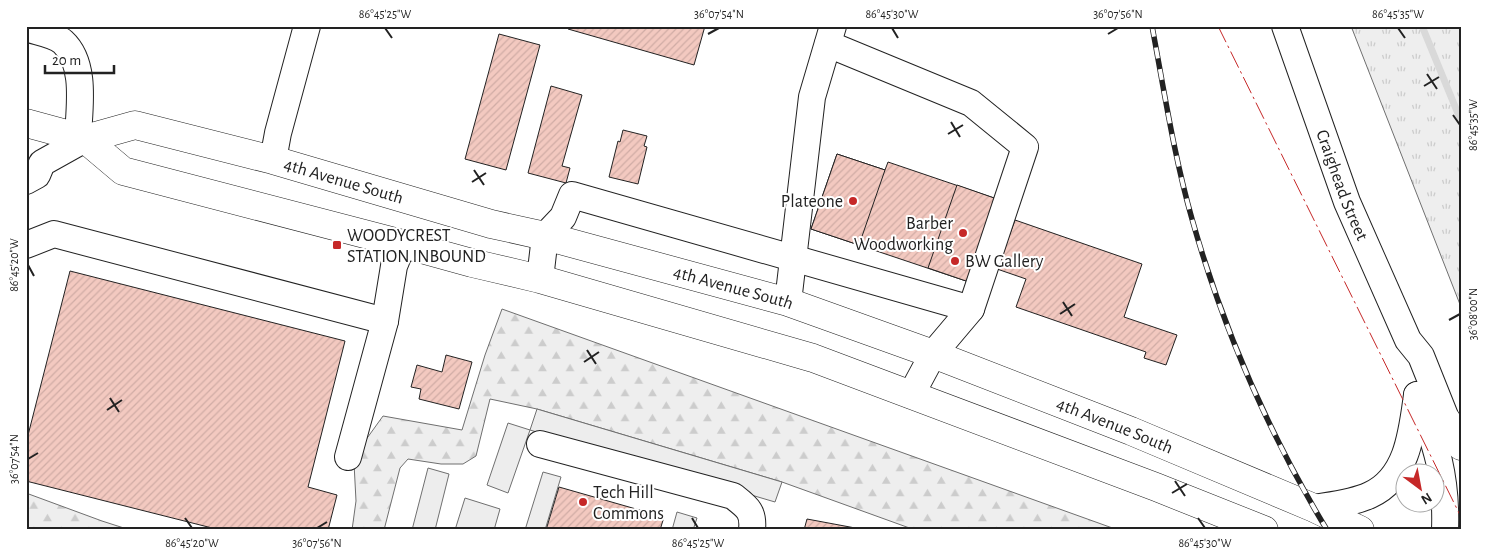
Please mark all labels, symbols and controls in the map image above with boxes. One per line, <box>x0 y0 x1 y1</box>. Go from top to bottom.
text: 86°45'25"W <box>359 8 411 20</box>
text: 36°07'54"N <box>694 8 744 20</box>
text: 86°45'30"W <box>865 8 919 20</box>
text: 36°07'56"N <box>1093 8 1143 20</box>
text: 86°45'35"W <box>1372 8 1424 20</box>
scale bar <box>45 42 114 74</box>
text: 20 m <box>52 53 81 68</box>
text: 86°45'35"W <box>1467 99 1479 151</box>
street label: Craighead Street <box>1312 128 1371 244</box>
street label: 4th Avenue South <box>282 156 405 208</box>
place label: Plateone <box>781 193 843 211</box>
marker: Plateone <box>847 195 859 207</box>
place label: Barber Woodworking <box>854 215 953 254</box>
place label: WOODYCREST STATION INBOUND <box>347 227 486 266</box>
marker: Barber Woodworking <box>957 227 969 239</box>
text: 86°45'20"W <box>8 238 20 292</box>
marker: WOODYCREST STATION INBOUND <box>331 239 343 251</box>
place label: BW Gallery <box>965 253 1044 271</box>
marker: BW Gallery <box>949 255 961 267</box>
street label: 4th Avenue South <box>671 263 796 313</box>
text: 36°08'00"N <box>1467 288 1479 340</box>
street label: 4th Avenue South <box>1054 395 1175 458</box>
text: 36°07'54"N <box>8 434 20 484</box>
north arrow <box>1394 464 1444 514</box>
place label: Tech Hill Commons <box>593 484 664 523</box>
text: N <box>1419 490 1434 507</box>
marker: Tech Hill Commons <box>577 496 589 508</box>
text: 86°45'20"W <box>165 537 219 549</box>
text: 36°07'56"N <box>292 537 342 549</box>
text: 86°45'25"W <box>672 537 724 549</box>
text: 86°45'30"W <box>1178 537 1232 549</box>

